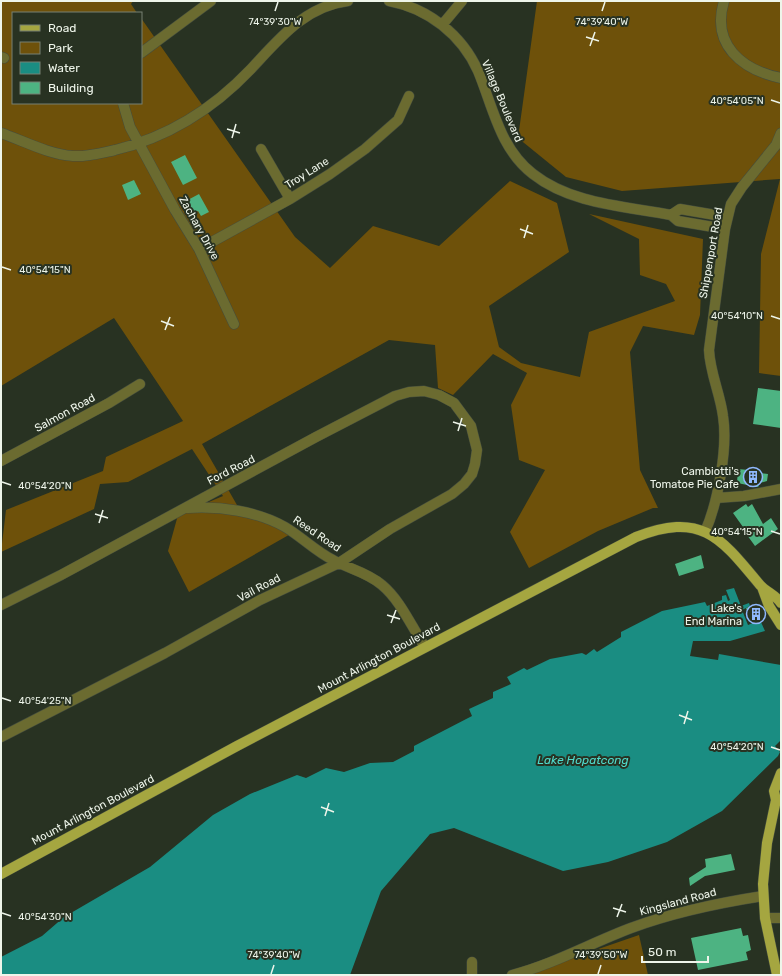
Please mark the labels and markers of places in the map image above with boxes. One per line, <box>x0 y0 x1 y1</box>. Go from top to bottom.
place label: Cambiotti's Tomatoe Pie Cafe <box>650 465 739 491</box>
building icon: Cambiotti's Tomatoe Pie Cafe <box>742 466 764 488</box>
place label: Lake's End Marina <box>685 602 742 628</box>
building icon: Lake's End Marina <box>745 603 767 625</box>

